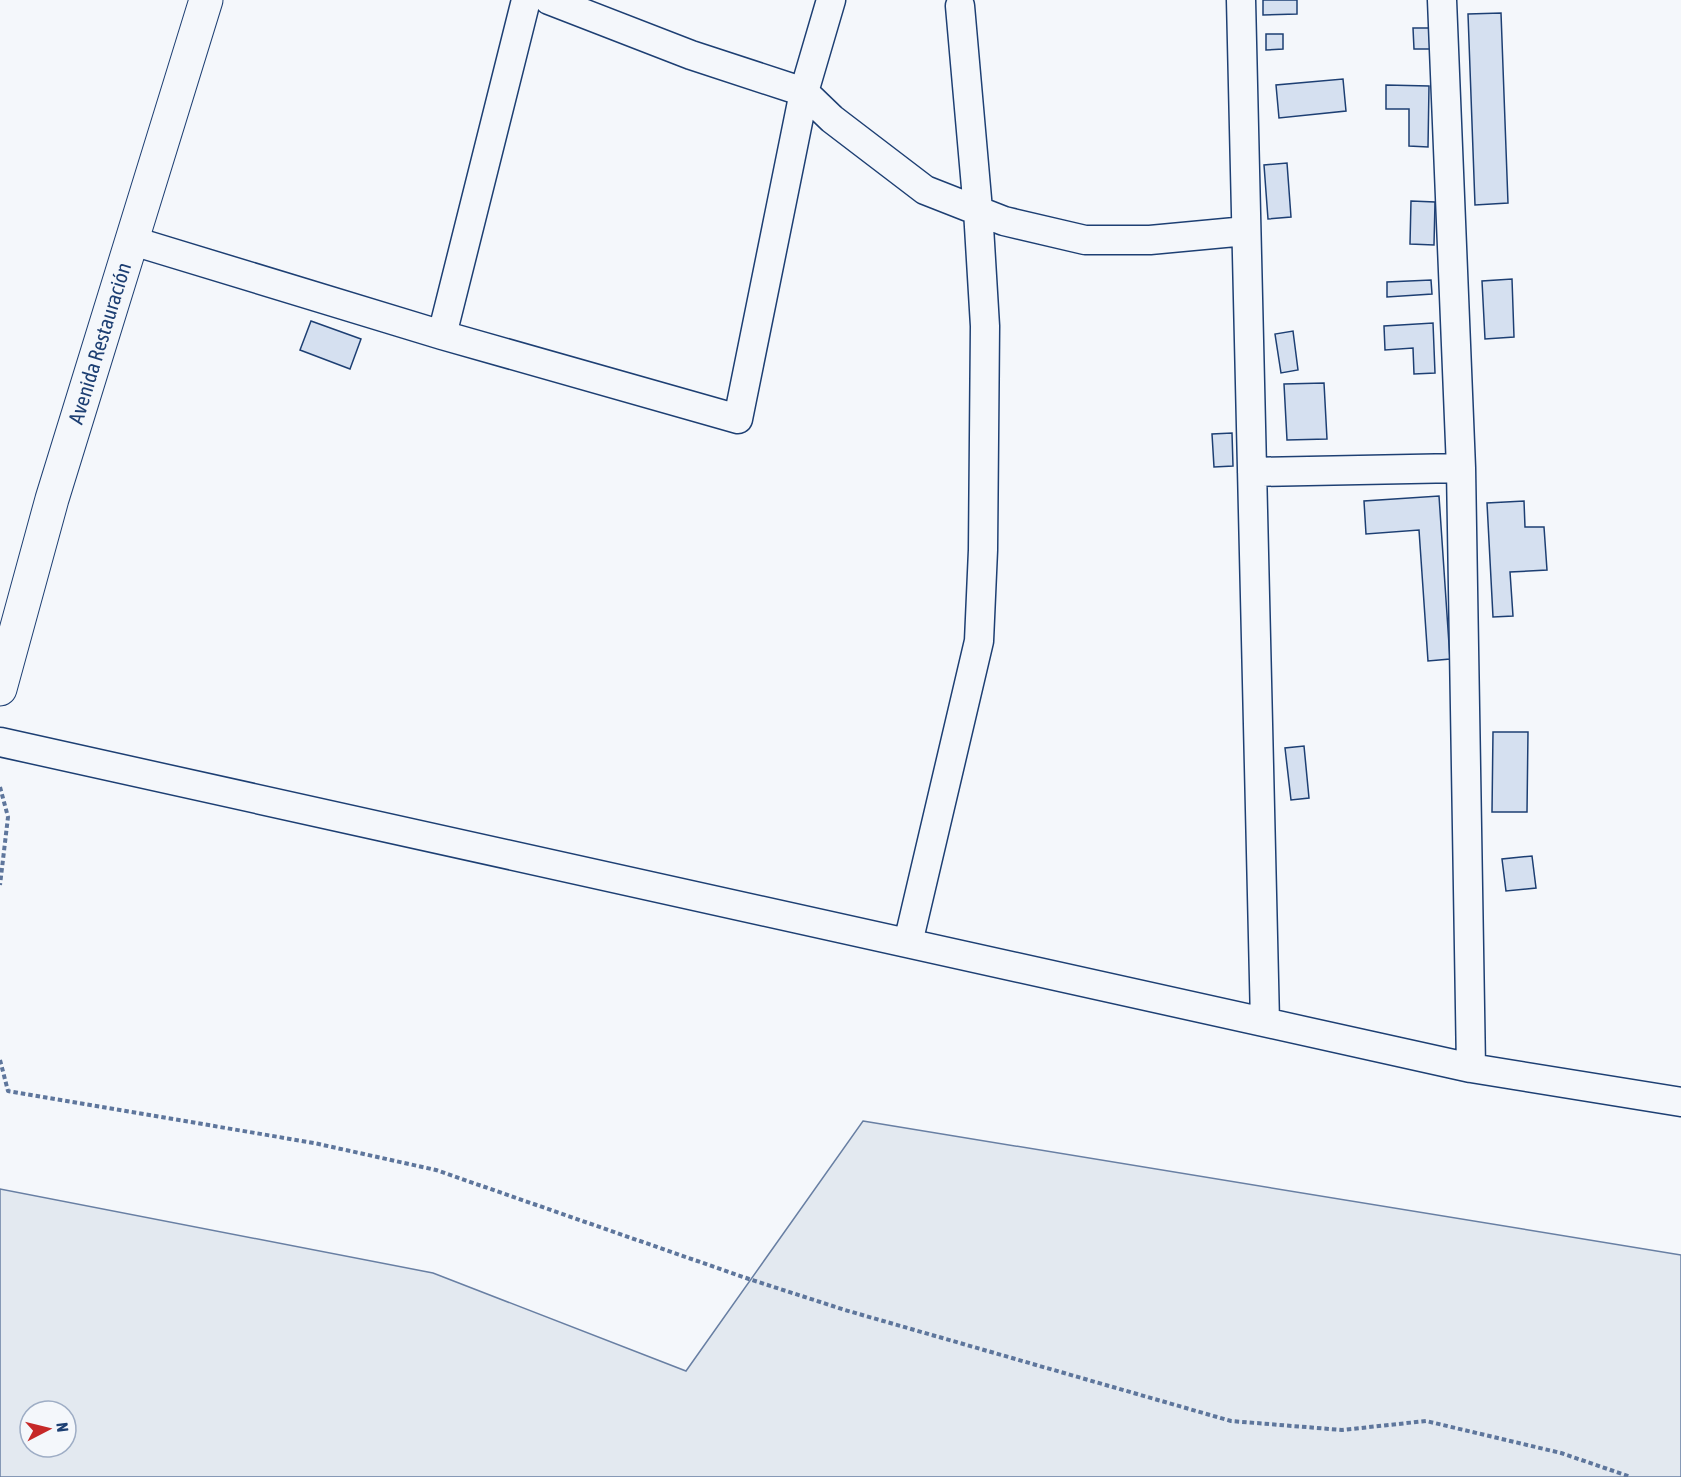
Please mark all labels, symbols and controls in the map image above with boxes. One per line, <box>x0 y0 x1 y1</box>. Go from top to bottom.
street label: Avenida Restauración <box>63 259 135 427</box>
north arrow <box>18 1399 78 1459</box>
text: N <box>53 1421 72 1433</box>

